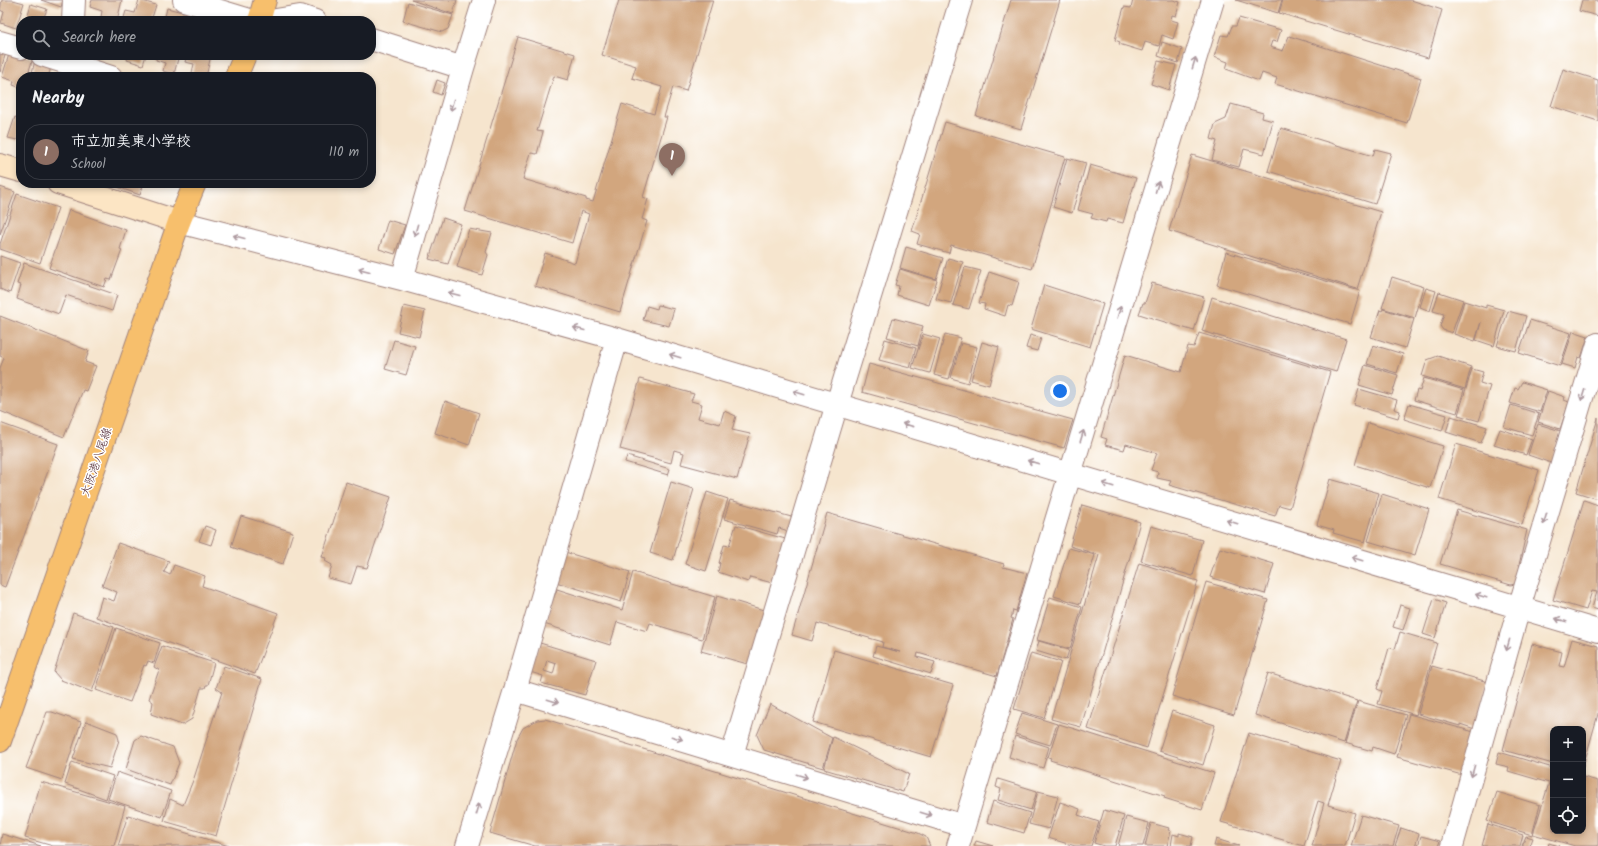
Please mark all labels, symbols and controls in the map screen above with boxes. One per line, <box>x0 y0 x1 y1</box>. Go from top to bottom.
search box <box>16 16 376 60</box>
text: Search here <box>62 26 136 50</box>
icon: search <box>30 27 52 49</box>
one-way arrow <box>1191 56 1198 69</box>
text: Nearby <box>32 85 84 112</box>
one-way arrow <box>448 99 455 112</box>
text: 市立加美東小学校 <box>71 130 191 154</box>
text: 1 <box>44 142 48 163</box>
text: 110 m <box>329 142 359 163</box>
pin: 1 <box>659 143 685 176</box>
text: School <box>71 154 106 175</box>
one-way arrow <box>1154 181 1161 194</box>
one-way arrow <box>412 224 419 237</box>
one-way arrow <box>232 233 245 240</box>
one-way arrow <box>358 265 371 273</box>
one-way arrow <box>448 290 461 297</box>
one-way arrow <box>1116 305 1123 318</box>
one-way arrow <box>573 324 586 332</box>
one-way arrow <box>668 352 681 359</box>
your location <box>1050 381 1070 401</box>
one-way arrow <box>1579 388 1586 401</box>
one-way arrow <box>793 389 806 396</box>
one-way arrow <box>902 421 915 428</box>
street label: 大阪港八尾線 <box>76 425 117 499</box>
one-way arrow <box>1079 430 1086 443</box>
one-way arrow <box>1027 458 1040 465</box>
one-way arrow <box>1101 481 1114 488</box>
one-way arrow <box>1541 512 1548 525</box>
one-way arrow <box>1226 518 1239 525</box>
one-way arrow <box>1350 555 1363 562</box>
one-way arrow <box>1475 592 1488 599</box>
one-way arrow <box>1554 616 1567 623</box>
one-way arrow <box>1504 639 1511 652</box>
one-way arrow <box>546 698 559 705</box>
map controls <box>1550 726 1586 834</box>
button: + <box>1550 726 1586 762</box>
one-way arrow <box>671 735 684 742</box>
button: − <box>1550 762 1586 798</box>
one-way arrow <box>1469 764 1476 777</box>
one-way arrow <box>795 773 808 780</box>
button: locate <box>1550 798 1586 834</box>
one-way arrow <box>475 802 482 815</box>
one-way arrow <box>919 811 932 818</box>

